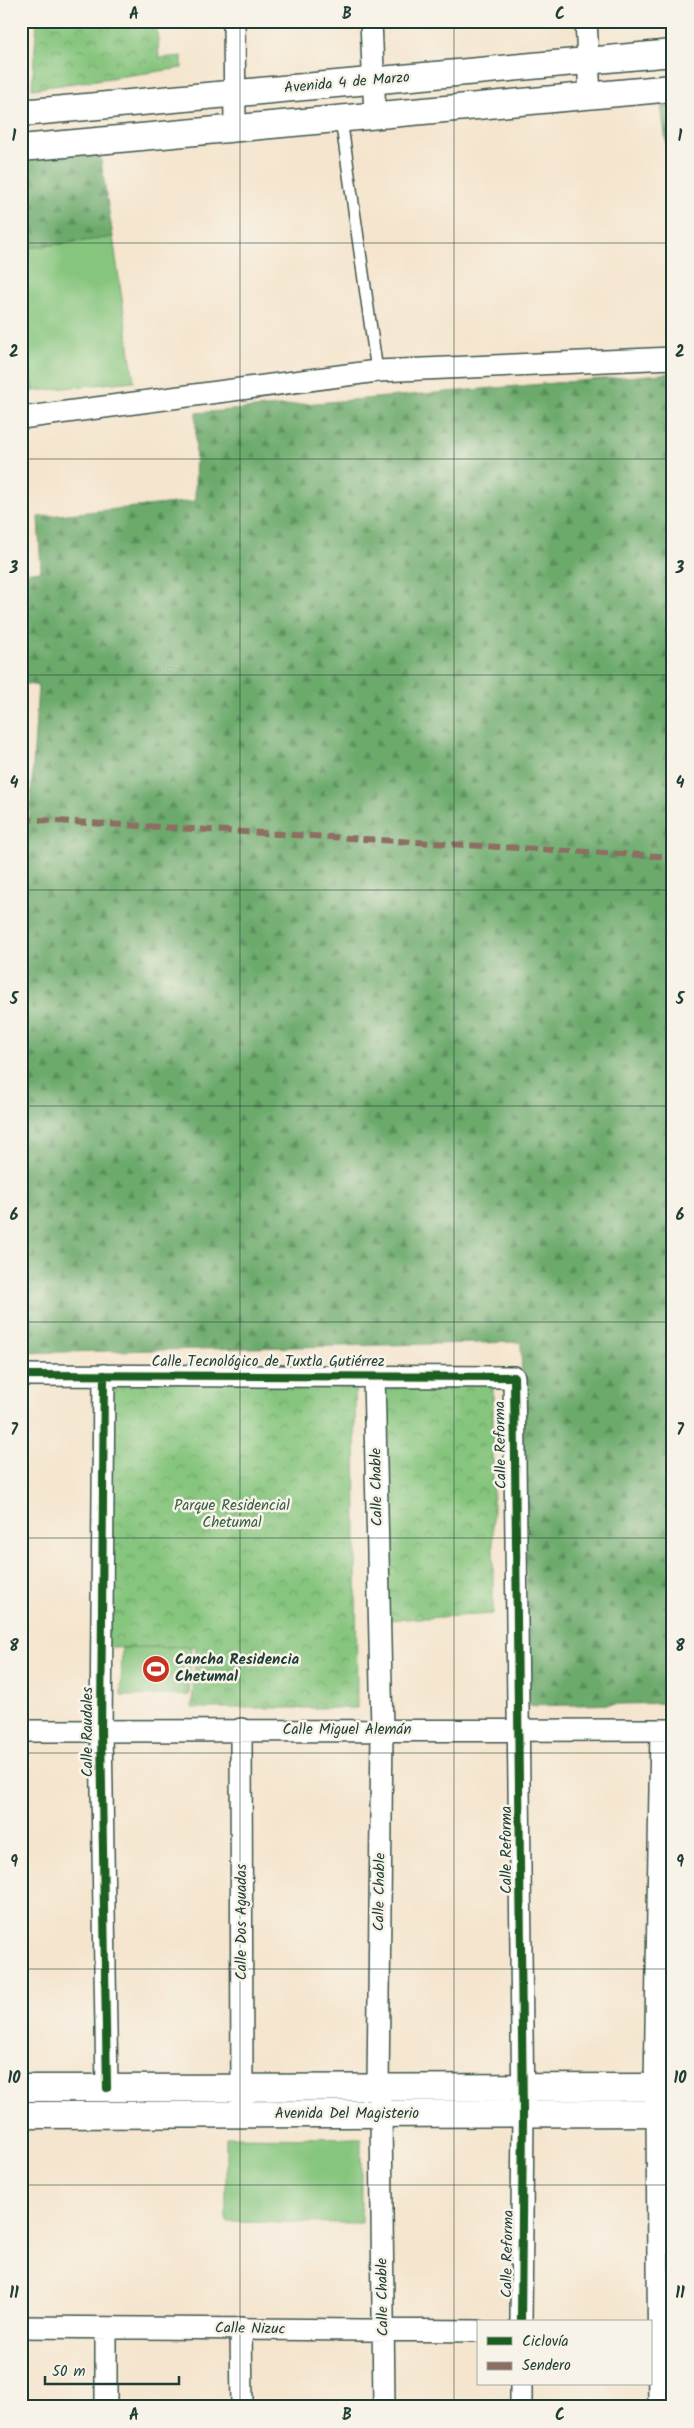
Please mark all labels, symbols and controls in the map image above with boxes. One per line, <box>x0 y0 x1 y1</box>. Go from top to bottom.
text: A <box>129 2 139 27</box>
text: B <box>342 2 352 27</box>
text: C <box>555 2 565 27</box>
street label: Avenida 4 de Marzo <box>283 66 411 100</box>
text: 1 <box>12 124 17 149</box>
text: 1 <box>678 124 683 149</box>
text: 2 <box>9 340 19 365</box>
text: 2 <box>675 340 685 365</box>
text: 3 <box>9 556 19 581</box>
text: 3 <box>675 556 685 581</box>
text: 4 <box>10 771 19 796</box>
text: 4 <box>676 771 685 796</box>
text: 5 <box>9 987 20 1012</box>
text: 5 <box>675 987 686 1012</box>
text: 6 <box>10 1203 19 1228</box>
text: 6 <box>676 1203 685 1228</box>
street label: Calle Tecnológico de Tuxtla Gutiérrez <box>151 1350 385 1374</box>
street label: Calle Reforma <box>488 1401 514 1489</box>
text: 7 <box>10 1418 18 1443</box>
text: 7 <box>676 1418 684 1443</box>
street label: Calle Chable <box>364 1447 390 1526</box>
park label: Parque Residencial Chetumal <box>174 1494 290 1535</box>
text: 8 <box>9 1634 19 1659</box>
text: 8 <box>675 1634 685 1659</box>
place label: Cancha Residencia Chetumal <box>175 1648 300 1689</box>
sports icon: Cancha Residencia Chetumal <box>141 1654 171 1684</box>
street label: Calle Raudales <box>76 1686 100 1777</box>
street label: Calle Miguel Alemán <box>283 1718 411 1742</box>
street label: Calle Reforma <box>495 1806 519 1894</box>
text: 9 <box>10 1850 18 1875</box>
text: 9 <box>676 1850 684 1875</box>
street label: Calle Chable <box>367 1852 393 1931</box>
street label: Calle Dos Aguadas <box>230 1863 254 1980</box>
text: 10 <box>7 2066 21 2091</box>
text: 10 <box>673 2066 687 2091</box>
street label: Avenida Del Magisterio <box>275 2102 419 2126</box>
street label: Calle Reforma <box>495 2210 521 2298</box>
street label: Calle Chable <box>370 2257 396 2336</box>
text: 11 <box>9 2281 19 2306</box>
text: 11 <box>675 2281 685 2306</box>
street label: Calle Nizuc <box>215 2316 286 2342</box>
legend <box>477 2320 652 2386</box>
text: Ciclovía <box>522 2330 569 2354</box>
scale bar <box>45 2353 179 2385</box>
text: Sendero <box>522 2354 571 2378</box>
text: 50 m <box>52 2360 86 2384</box>
text: A <box>129 2403 139 2428</box>
text: B <box>342 2403 352 2428</box>
text: C <box>555 2403 565 2428</box>

